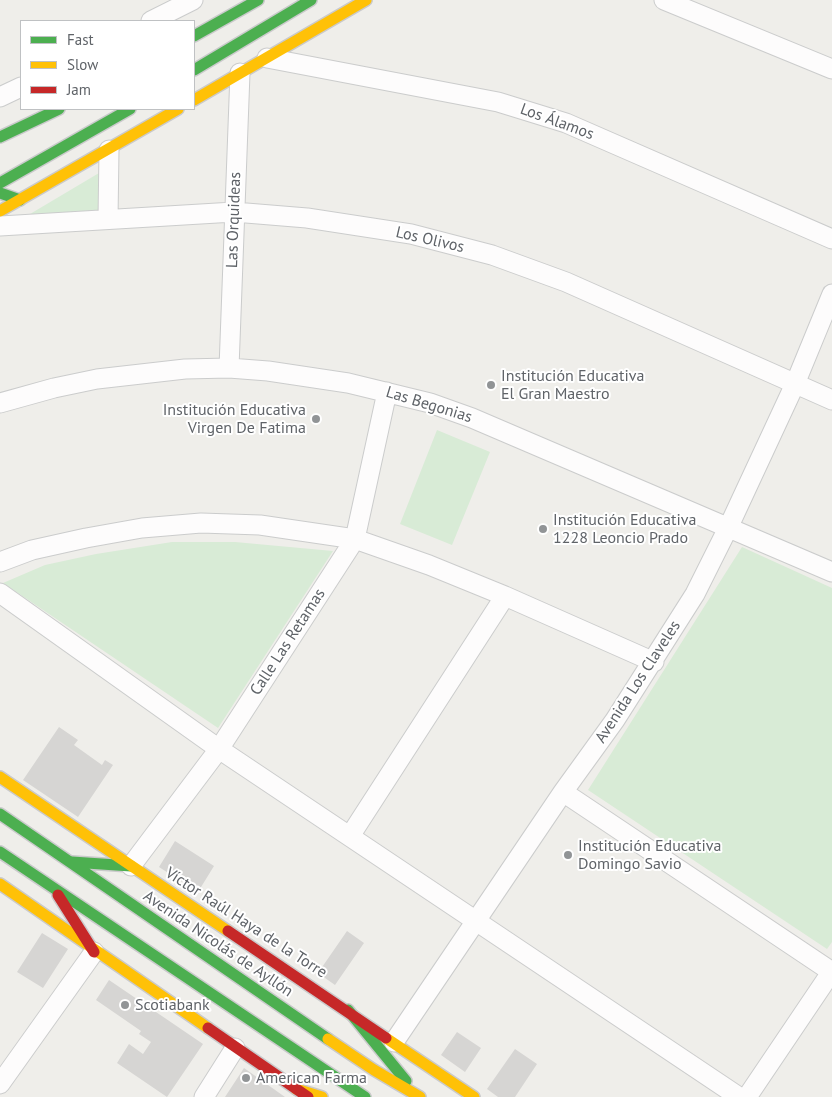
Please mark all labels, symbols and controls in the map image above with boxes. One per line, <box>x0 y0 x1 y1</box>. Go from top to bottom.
legend <box>20 20 195 110</box>
text: Fast <box>67 30 94 49</box>
text: Slow <box>67 55 98 74</box>
text: Jam <box>67 80 91 99</box>
street label: Los Álamos <box>517 100 597 144</box>
street label: Las Orquideas <box>223 172 245 268</box>
street label: Los Olivos <box>394 223 466 257</box>
place label: Institución Educativa El Gran Maestro <box>501 366 644 404</box>
marker: Institución Educativa El Gran Maestro <box>485 379 497 391</box>
street label: Las Begonias <box>384 383 474 427</box>
place label: Institución Educativa Virgen De Fatima <box>163 400 306 438</box>
marker: Institución Educativa Virgen De Fatima <box>310 413 322 425</box>
place label: Institución Educativa 1228 Leoncio Prado <box>553 510 696 548</box>
marker: Institución Educativa 1228 Leoncio Prado <box>537 523 549 535</box>
street label: Calle Las Retamas <box>246 585 330 699</box>
street label: Avenida Los Claveles <box>591 617 685 747</box>
place label: Institución Educativa Domingo Savio <box>578 836 721 874</box>
marker: Institución Educativa Domingo Savio <box>562 849 574 861</box>
street label: Víctor Raúl Haya de la Torre <box>162 864 330 982</box>
street label: Avenida Nicolás de Ayllón <box>140 887 296 1001</box>
place label: Scotiabank <box>135 995 210 1015</box>
marker: Scotiabank <box>119 999 131 1011</box>
place label: American Farma <box>256 1068 367 1088</box>
marker: American Farma <box>240 1072 252 1084</box>

